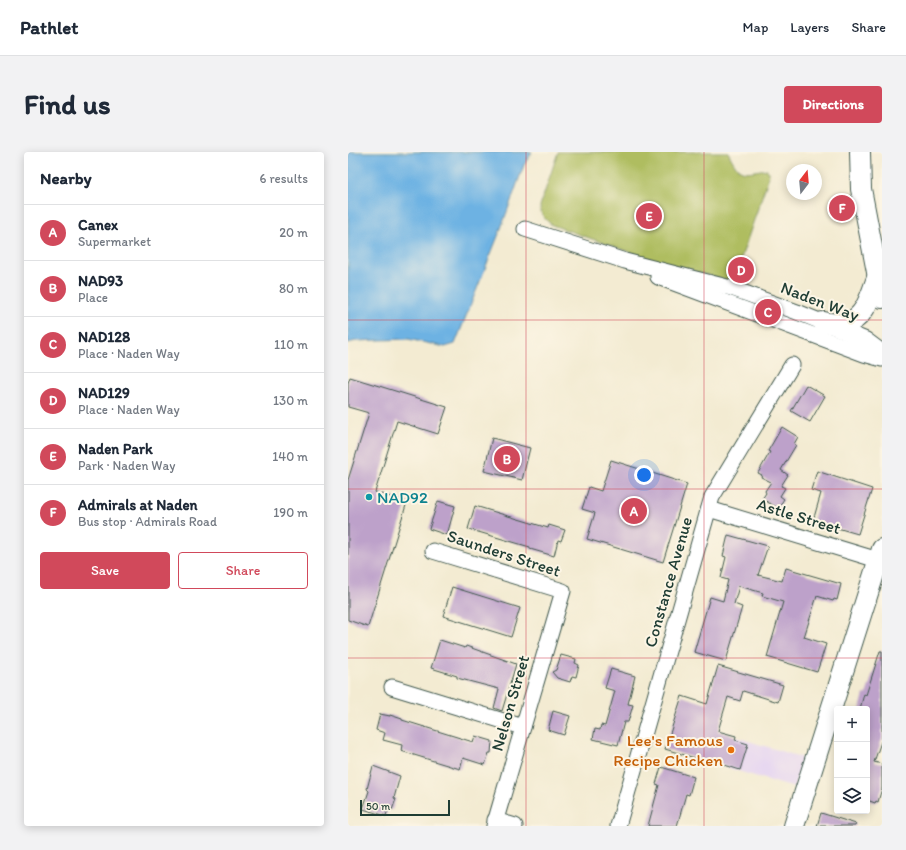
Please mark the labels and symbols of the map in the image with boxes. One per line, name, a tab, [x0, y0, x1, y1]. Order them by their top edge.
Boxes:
north arrow	[786, 164, 822, 200]
pin: F	[829, 193, 855, 223]
pin: E	[636, 201, 662, 231]
pin: D	[728, 255, 754, 285]
street label: Naden Way	[778, 277, 862, 325]
pin: C	[755, 297, 781, 327]
pin: B	[494, 444, 520, 474]
your location	[634, 465, 654, 485]
place label: NAD92	[377, 487, 428, 507]
marker: NAD92	[364, 492, 374, 502]
street label: Astle Street	[755, 494, 843, 538]
pin: A	[621, 496, 647, 526]
street label: Constance Avenue	[640, 514, 696, 650]
street label: Saunders Street	[445, 525, 563, 581]
street label: Nelson Street	[487, 653, 533, 753]
place label: Lee's Famous Recipe Chicken	[613, 730, 723, 770]
marker: Lee's Famous Recipe Chicken	[726, 745, 736, 755]
scale bar	[360, 798, 450, 817]

